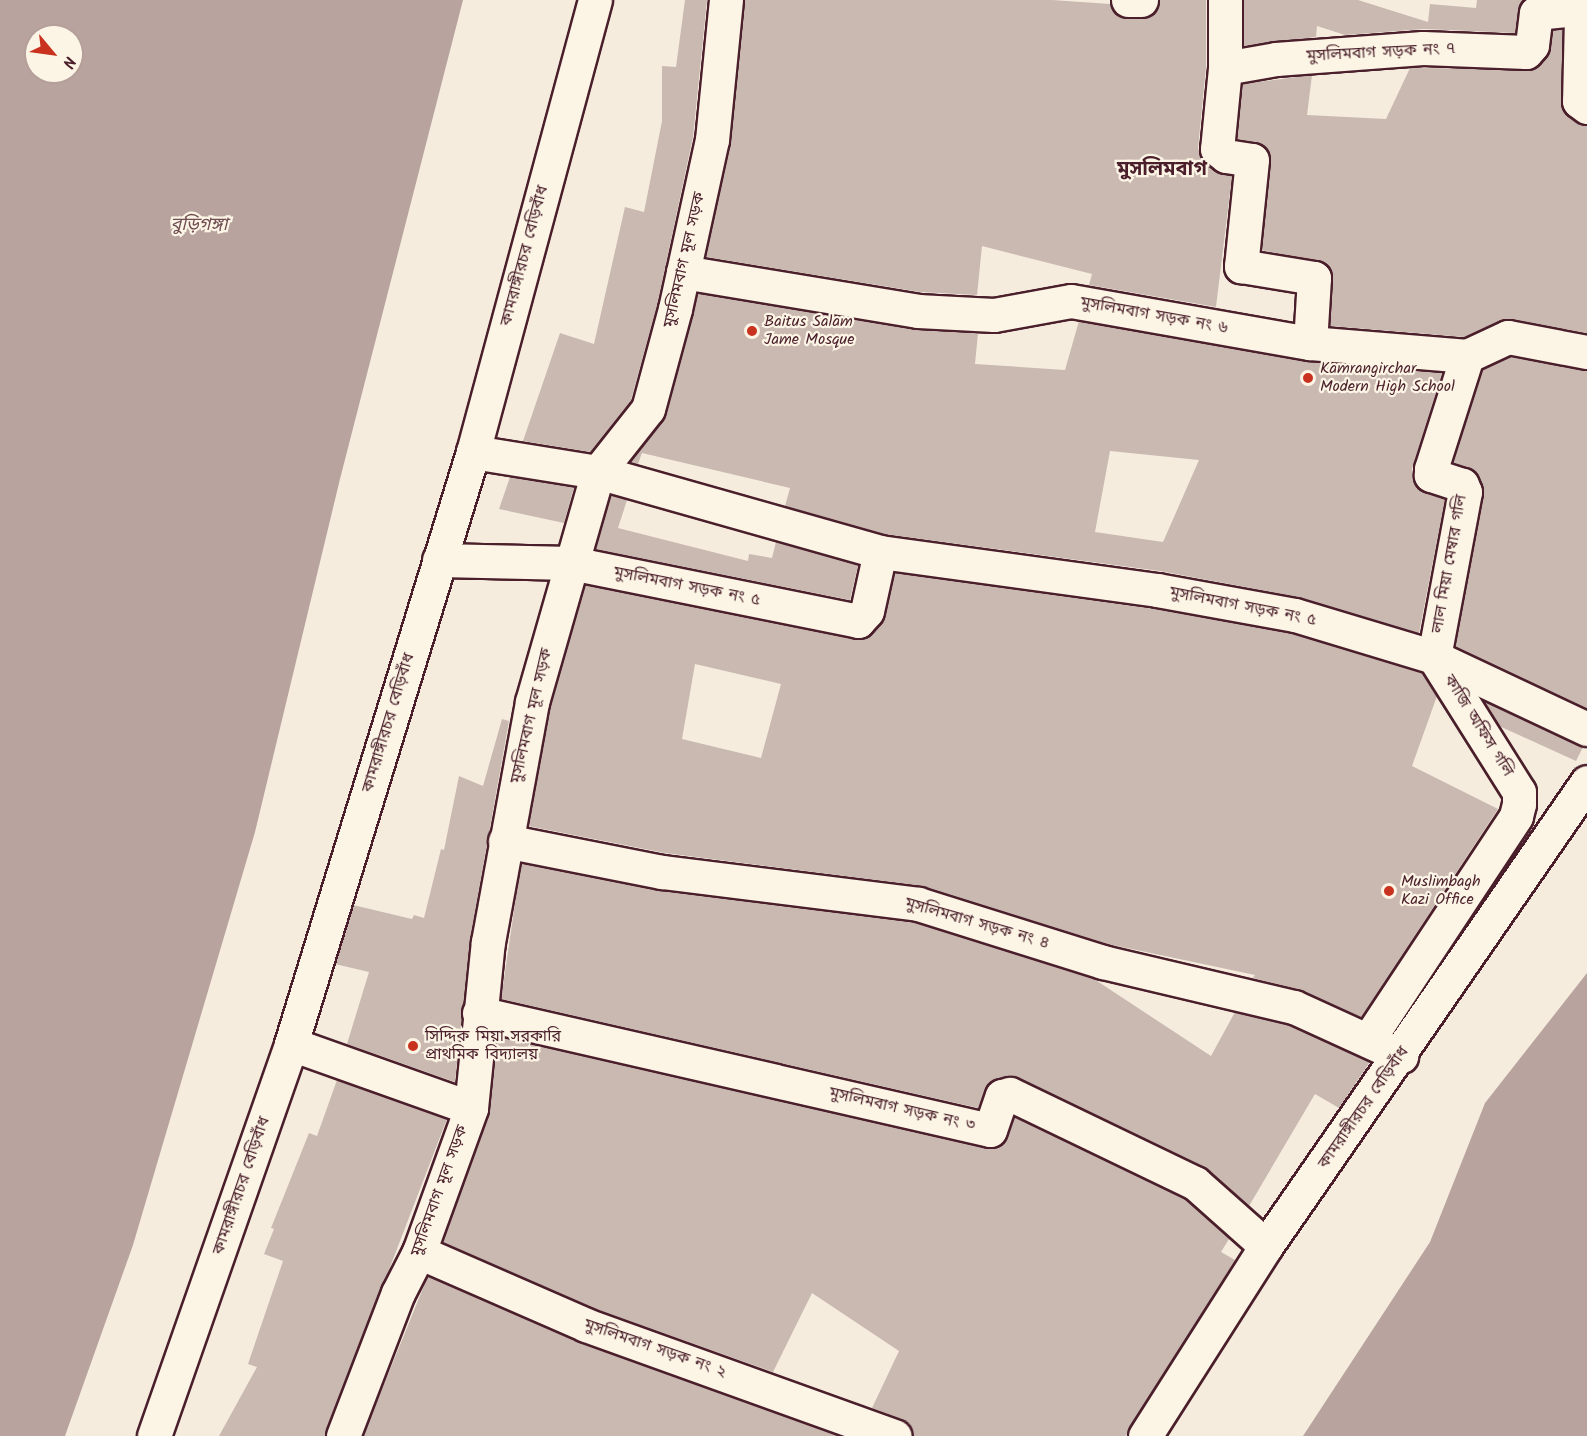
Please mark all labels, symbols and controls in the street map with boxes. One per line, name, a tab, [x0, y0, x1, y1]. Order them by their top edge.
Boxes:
north arrow	[24, 24, 84, 84]
street label: মুসলিমবাগ সড়ক নং ৭	[1306, 40, 1456, 66]
text: N	[55, 52, 82, 72]
district label: মুসলিমবাগ	[1117, 158, 1207, 182]
street label: কামরাঙ্গীরচর বেড়িবাঁধ	[497, 184, 553, 328]
street label: মুসলিমবাগ মূল সড়ক	[660, 190, 710, 330]
water label: বুড়িগঙ্গা	[170, 215, 228, 237]
street label: মুসলিমবাগ সড়ক নং ৬	[1079, 294, 1229, 338]
place label: Baitus Salam Jame Mosque	[764, 312, 855, 350]
marker: Baitus Salam Jame Mosque	[745, 324, 759, 338]
place label: Kamrangirchar Modern High School	[1320, 359, 1455, 397]
marker: Kamrangirchar Modern High School	[1301, 371, 1315, 385]
street label: লাল মিয়া মেম্বার গলি	[1428, 493, 1472, 635]
street label: মুসলিমবাগ সড়ক নং ৫	[612, 563, 762, 611]
street label: মুসলিমবাগ সড়ক নং ৫	[1168, 583, 1318, 631]
street label: মুসলিমবাগ মূল সড়ক	[507, 646, 557, 786]
street label: কামরাঙ্গীরচর বেড়িবাঁধ	[359, 651, 419, 795]
street label: কাজি অফিস গলি	[1439, 672, 1517, 780]
place label: Muslimbagh Kazi Office	[1401, 872, 1481, 910]
marker: Muslimbagh Kazi Office	[1382, 884, 1396, 898]
street label: মুসলিমবাগ সড়ক নং ৪	[903, 894, 1051, 954]
place label: সিদ্দিক মিয়া সরকারি প্রাথমিক বিদ্যালয়	[425, 1027, 561, 1065]
marker: সিদ্দিক মিয়া সরকারি প্রাথমিক বিদ্যালয়	[406, 1039, 420, 1053]
street label: কামরাঙ্গীরচর বেড়িবাঁধ	[1315, 1043, 1413, 1173]
street label: মুসলিমবাগ সড়ক নং ৩	[827, 1084, 977, 1136]
street label: কামরাঙ্গীরচর বেড়িবাঁধ	[209, 1115, 275, 1257]
street label: মুসলিমবাগ মূল সড়ক	[407, 1123, 473, 1259]
street label: মুসলিমবাগ সড়ক নং ২	[581, 1316, 729, 1382]

